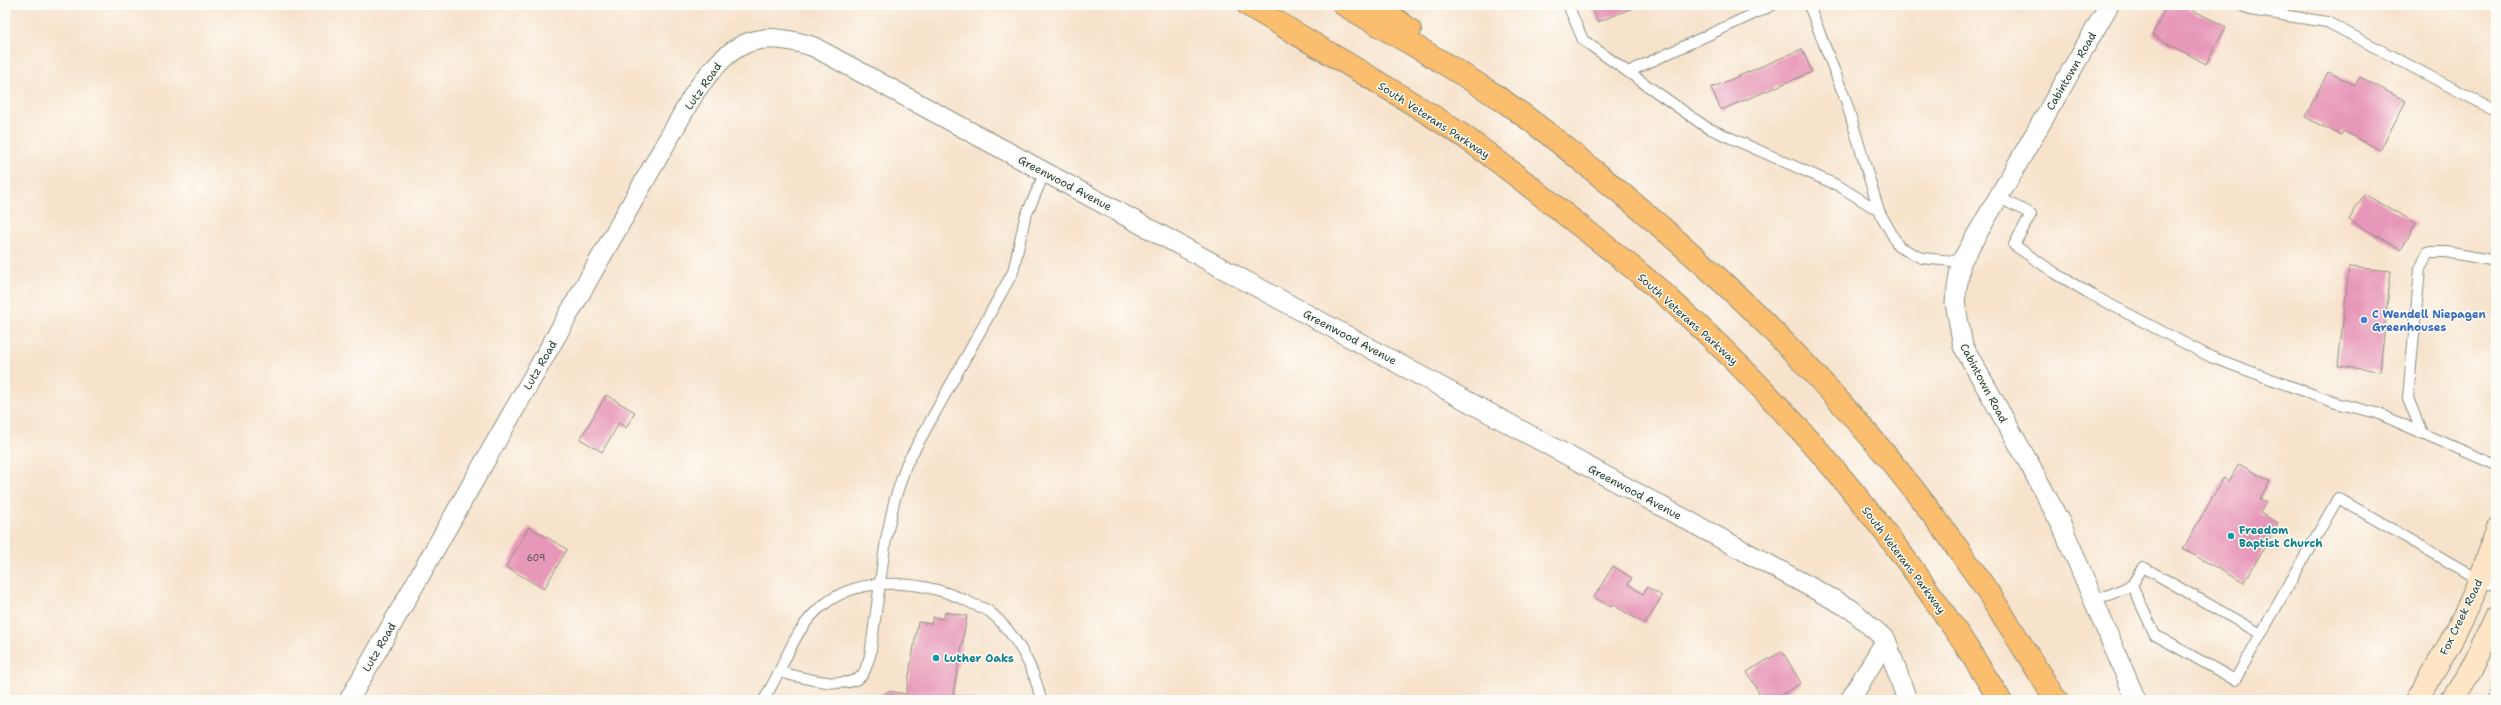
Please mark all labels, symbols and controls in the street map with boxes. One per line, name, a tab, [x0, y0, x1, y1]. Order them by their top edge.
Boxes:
street label: Cabintown Road	[2043, 29, 2100, 113]
street label: Lutz Road	[682, 60, 725, 113]
street label: South Veterans Parkway	[1375, 79, 1492, 162]
street label: Greenwood Avenue	[1015, 152, 1114, 214]
street label: South Veterans Parkway	[1634, 270, 1741, 369]
street label: Greenwood Avenue	[1300, 306, 1399, 368]
place label: C Wendell Niepagen Greenhouses	[2372, 307, 2487, 335]
marker: C Wendell Niepagen Greenhouses	[2359, 315, 2369, 325]
street label: Lutz Road	[520, 338, 561, 393]
street label: Cabintown Road	[1956, 341, 2011, 426]
street label: Greenwood Avenue	[1585, 461, 1684, 523]
street label: South Veterans Parkway	[1858, 504, 1949, 617]
place label: Freedom Baptist Church	[2239, 523, 2323, 551]
marker: Freedom Baptist Church	[2226, 531, 2236, 541]
house number: 609	[527, 552, 545, 564]
street label: Fox Creek Road	[2437, 577, 2486, 658]
street label: Lutz Road	[359, 620, 400, 675]
place label: Luther Oaks	[944, 651, 1014, 666]
marker: Luther Oaks	[931, 653, 941, 663]

